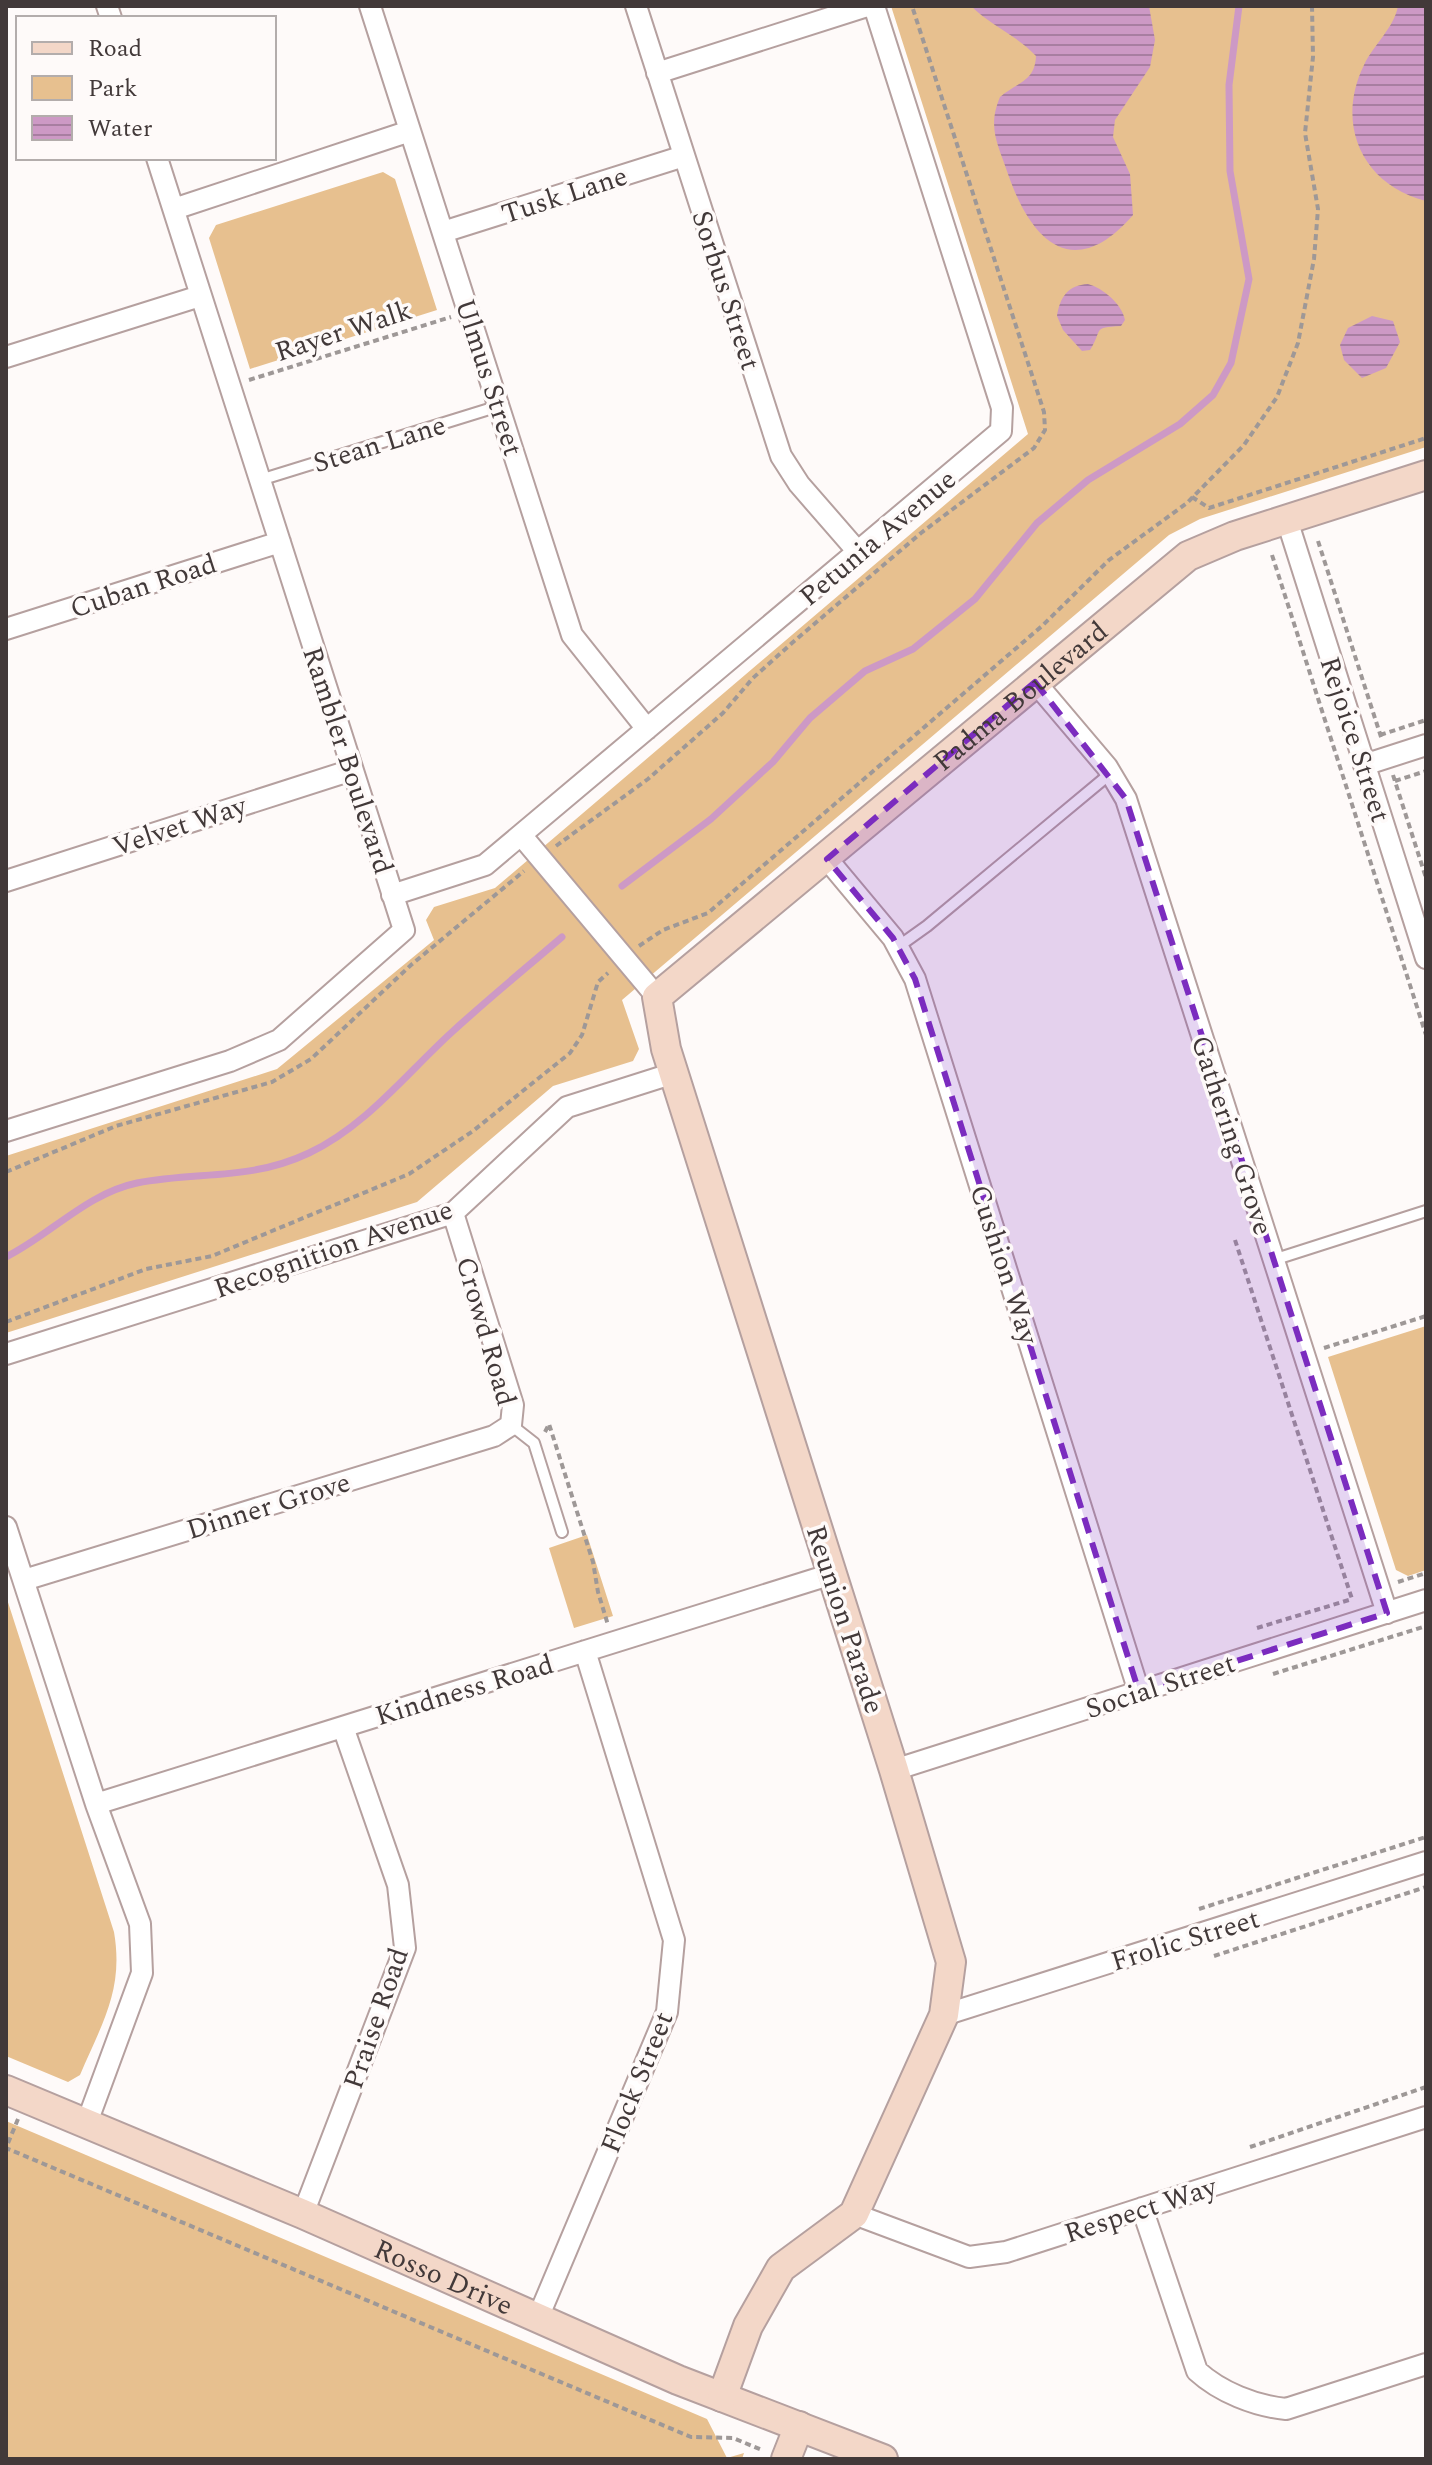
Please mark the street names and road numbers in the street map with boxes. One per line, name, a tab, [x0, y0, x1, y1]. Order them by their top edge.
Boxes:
street label: Tusk Lane	[496, 155, 633, 236]
street label: Sorbus Street	[680, 205, 772, 376]
street label: Rayer Walk	[269, 289, 418, 374]
street label: Ulmus Street	[443, 293, 534, 462]
street label: Stean Lane	[308, 404, 451, 485]
street label: Petunia Avenue	[790, 459, 966, 617]
street label: Cuban Road	[65, 542, 222, 630]
street label: Padma Boulevard	[924, 611, 1118, 783]
street label: Rambler Boulevard	[290, 641, 405, 880]
street label: Rejoice Street	[1308, 651, 1402, 828]
street label: Velvet Way	[107, 784, 254, 868]
street label: Gathering Grove	[1179, 1030, 1284, 1241]
street label: Cushion Way	[958, 1179, 1050, 1351]
street label: Recognition Avenue	[208, 1188, 459, 1310]
street label: Crowd Road	[444, 1252, 527, 1411]
street label: Dinner Grove	[181, 1461, 356, 1552]
street label: Reunion Parade	[794, 1519, 895, 1720]
street label: Social Street	[1080, 1642, 1241, 1731]
street label: Kindness Road	[370, 1643, 559, 1738]
street label: Frolic Street	[1106, 1897, 1265, 1983]
street label: Praise Road	[332, 1942, 421, 2095]
street label: Flock Street	[589, 2005, 685, 2160]
street label: Respect Way	[1059, 2165, 1224, 2255]
street label: Rosso Drive	[367, 2228, 520, 2327]

